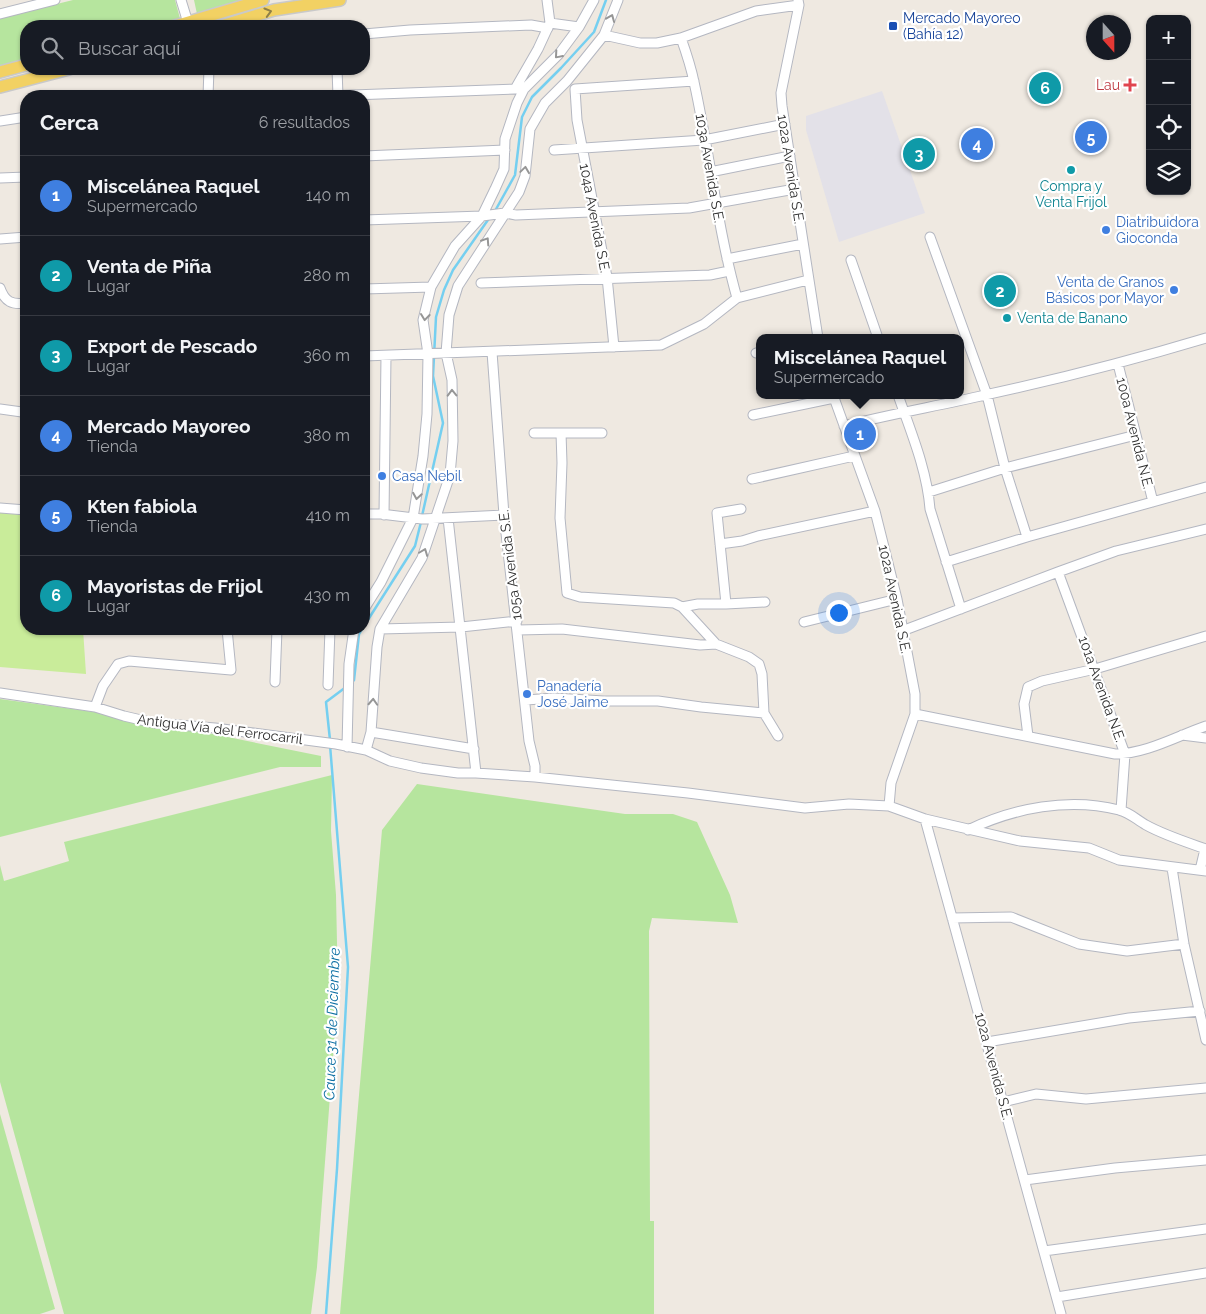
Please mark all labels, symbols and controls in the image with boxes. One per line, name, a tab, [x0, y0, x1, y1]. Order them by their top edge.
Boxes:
one-way arrow	[263, 8, 271, 18]
place label: Mercado Mayoreo (Bahía 12)	[903, 10, 1021, 42]
one-way arrow	[605, 14, 615, 22]
north arrow	[1086, 15, 1131, 60]
map controls	[1146, 15, 1191, 195]
button: +	[1146, 15, 1191, 60]
search box	[20, 20, 370, 75]
marker: Mercado Mayoreo (Bahía 12)	[887, 20, 899, 32]
icon: search	[38, 34, 66, 62]
text: Buscar aquí	[78, 37, 180, 59]
one-way arrow	[554, 49, 563, 58]
button: −	[1146, 60, 1191, 105]
pin: 6	[1029, 69, 1061, 107]
place label: Lau	[1096, 77, 1120, 93]
marker: Lau	[1124, 79, 1136, 91]
button: locate	[1146, 105, 1191, 150]
text: Cerca	[40, 110, 99, 135]
street label: 103a Avenida S.E.	[693, 112, 727, 224]
text: 6 resultados	[259, 113, 350, 132]
street label: 102a Avenida S.E.	[774, 113, 808, 225]
pin: 5	[1075, 118, 1107, 156]
pin: 4	[961, 125, 993, 163]
pin: 3	[903, 135, 935, 173]
button: layers	[1146, 150, 1191, 195]
street label: 104a Avenida S.E.	[577, 162, 613, 274]
marker: Compra y Venta Frijol	[1065, 164, 1077, 176]
one-way arrow	[520, 165, 530, 174]
text: Miscelánea Raquel	[87, 175, 259, 197]
place label: Compra y Venta Frijol	[1035, 178, 1107, 210]
text: 1	[52, 186, 60, 205]
text: 140 m	[306, 186, 350, 205]
text: Supermercado	[87, 197, 198, 216]
place label: Diatribuidora Gioconda	[1116, 214, 1199, 246]
marker: Diatribuidora Gioconda	[1100, 224, 1112, 236]
one-way arrow	[480, 238, 490, 247]
text: Venta de Piña	[87, 255, 211, 277]
text: 2	[51, 266, 61, 285]
text: 280 m	[304, 266, 350, 285]
pin: 2	[984, 272, 1016, 310]
place label: Venta de Granos Básicos por Mayor	[1046, 274, 1164, 306]
text: Lugar	[87, 277, 130, 296]
marker: Venta de Granos Básicos por Mayor	[1168, 284, 1180, 296]
place label: Venta de Banano	[1017, 310, 1128, 326]
marker: Venta de Banano	[1001, 312, 1013, 324]
one-way arrow	[420, 314, 431, 322]
popup	[756, 334, 964, 399]
text: Export de Pescado	[87, 335, 257, 357]
text: 3	[52, 346, 60, 365]
text: 360 m	[303, 346, 350, 365]
text: Miscelánea Raquel	[774, 346, 946, 368]
text: Lugar	[87, 357, 130, 376]
text: Supermercado	[774, 368, 884, 387]
street label: 100a Avenida N.E.	[1113, 376, 1157, 490]
one-way arrow	[447, 389, 457, 397]
text: Mercado Mayoreo	[87, 415, 250, 437]
pin: 1	[844, 415, 876, 453]
text: 4	[51, 426, 61, 445]
text: 380 m	[303, 426, 350, 445]
text: Tienda	[87, 437, 138, 456]
place label: Casa Nebil	[392, 468, 462, 484]
marker: Casa Nebil	[376, 470, 388, 482]
one-way arrow	[412, 491, 422, 500]
text: Kten fabiola	[87, 495, 197, 517]
text: 5	[52, 506, 60, 525]
text: 410 m	[306, 506, 350, 525]
street label: 105a Avenida S.E.	[495, 509, 525, 621]
text: Tienda	[87, 517, 138, 536]
street label: 102a Avenida S.E.	[876, 543, 914, 655]
one-way arrow	[418, 548, 428, 556]
text: Mayoristas de Frijol	[87, 575, 262, 597]
text: 6	[51, 586, 61, 605]
text: 430 m	[304, 586, 350, 605]
text: Lugar	[87, 597, 130, 616]
your location	[826, 600, 852, 626]
street label: 101a Avenida N.E.	[1075, 634, 1129, 744]
place label: Panadería José Jaime	[537, 678, 609, 710]
marker: Panadería José Jaime	[521, 688, 533, 700]
one-way arrow	[367, 698, 378, 706]
street label: Antigua Vía del Ferrocarril	[136, 711, 304, 747]
water label: Cauce 31 de Diciembre	[320, 947, 344, 1101]
street label: 102a Avenida S.E.	[972, 1011, 1016, 1121]

